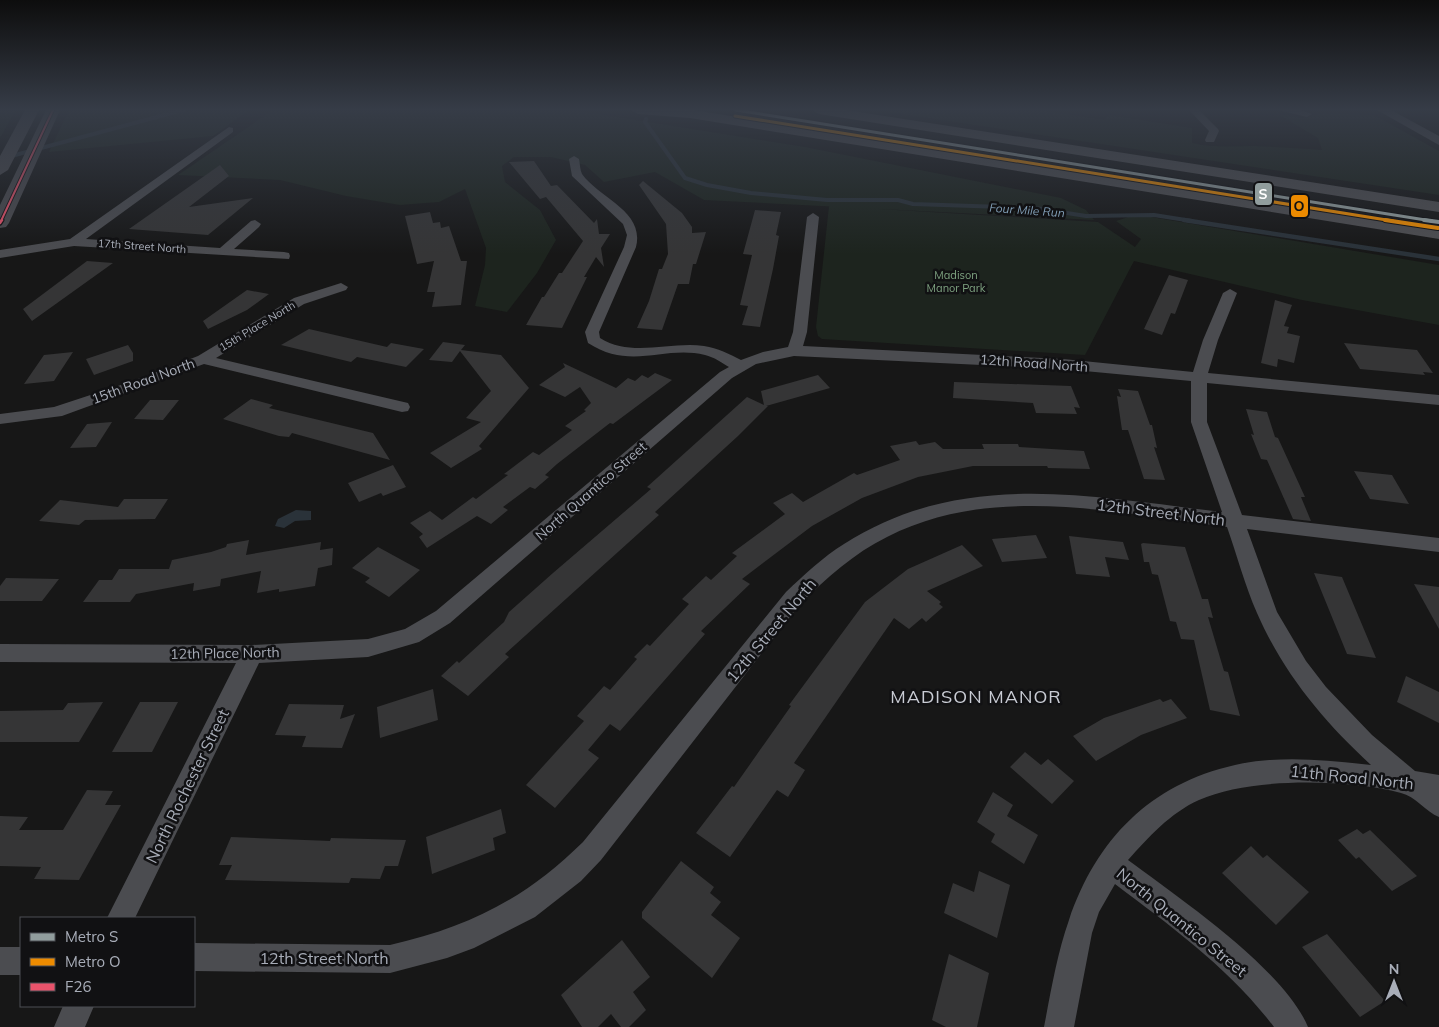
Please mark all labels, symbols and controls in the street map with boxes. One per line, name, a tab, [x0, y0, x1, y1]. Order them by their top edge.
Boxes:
line badge: S	[1254, 182, 1273, 206]
text: S	[1258, 185, 1268, 203]
line badge: O	[1290, 194, 1309, 218]
text: O	[1293, 197, 1305, 215]
water label: Four Mile Run	[989, 200, 1065, 220]
street label: 17th Street North	[97, 236, 187, 256]
park label: Madison Manor Park	[927, 268, 986, 295]
street label: 15th Place North	[217, 298, 297, 354]
street label: 12th Road North	[979, 350, 1089, 376]
street label: 15th Road North	[89, 354, 197, 408]
street label: North Quantico Street	[532, 438, 650, 544]
street label: 12th Street North	[1096, 494, 1226, 530]
street label: 12th Street North	[722, 574, 820, 686]
street label: 12th Place North	[170, 643, 280, 663]
district label: MADISON MANOR	[890, 685, 1062, 708]
street label: North Rochester Street	[141, 705, 233, 866]
street label: 11th Road North	[1289, 761, 1415, 793]
street label: North Quantico Street	[1113, 863, 1251, 981]
legend	[20, 917, 195, 1007]
text: Metro S	[65, 927, 118, 946]
street label: 12th Street North	[259, 948, 389, 968]
text: Metro O	[65, 952, 121, 971]
north arrow	[1369, 957, 1419, 1007]
text: N	[1389, 960, 1399, 978]
text: F26	[65, 977, 91, 996]

